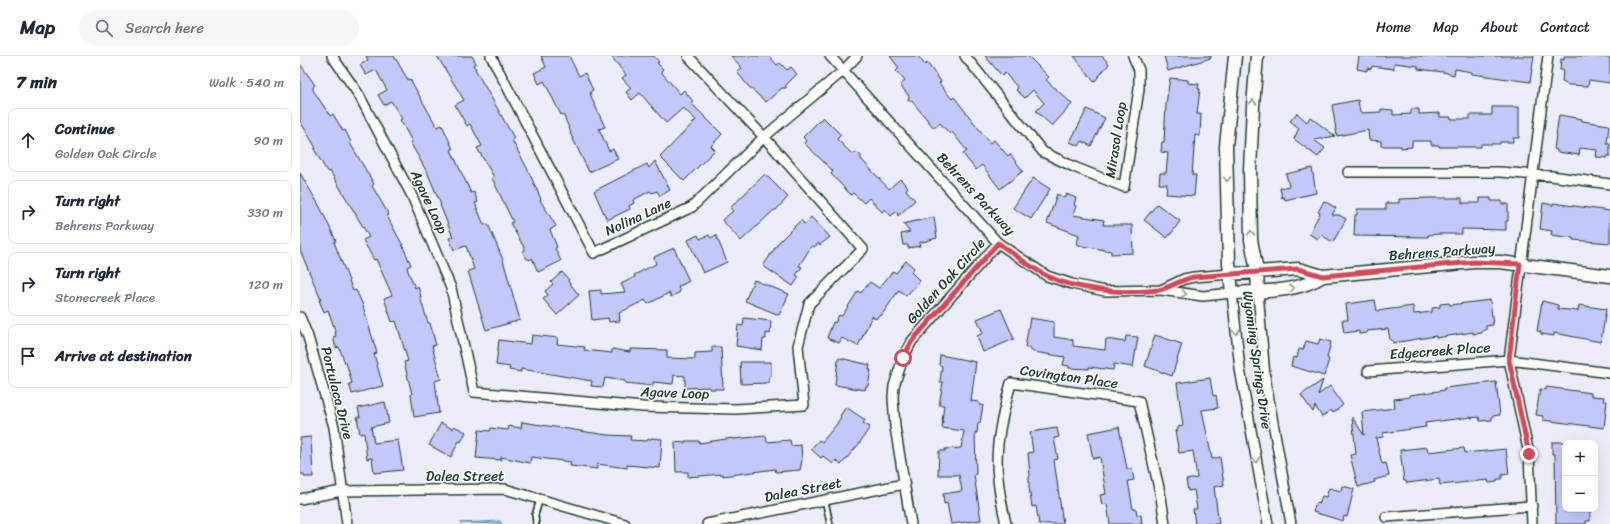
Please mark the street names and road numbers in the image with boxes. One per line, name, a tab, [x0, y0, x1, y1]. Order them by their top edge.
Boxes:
street label: Mirasol Loop	[1098, 99, 1134, 180]
street label: Behrens Parkway	[930, 146, 1022, 242]
street label: Agave Loop	[403, 165, 455, 239]
street label: Nolina Lane	[600, 191, 676, 243]
street label: Golden Oak Circle	[900, 232, 992, 330]
street label: Behrens Parkway	[1388, 236, 1497, 268]
street label: Wyoming Springs Drive	[1235, 289, 1279, 431]
street label: Edgecreek Place	[1389, 335, 1491, 367]
street label: Portulaca Drive	[313, 344, 361, 442]
street label: Covington Place	[1018, 358, 1120, 396]
street label: Agave Loop	[639, 379, 710, 407]
street label: Dalea Street	[426, 464, 504, 489]
street label: Dalea Street	[762, 470, 844, 510]

